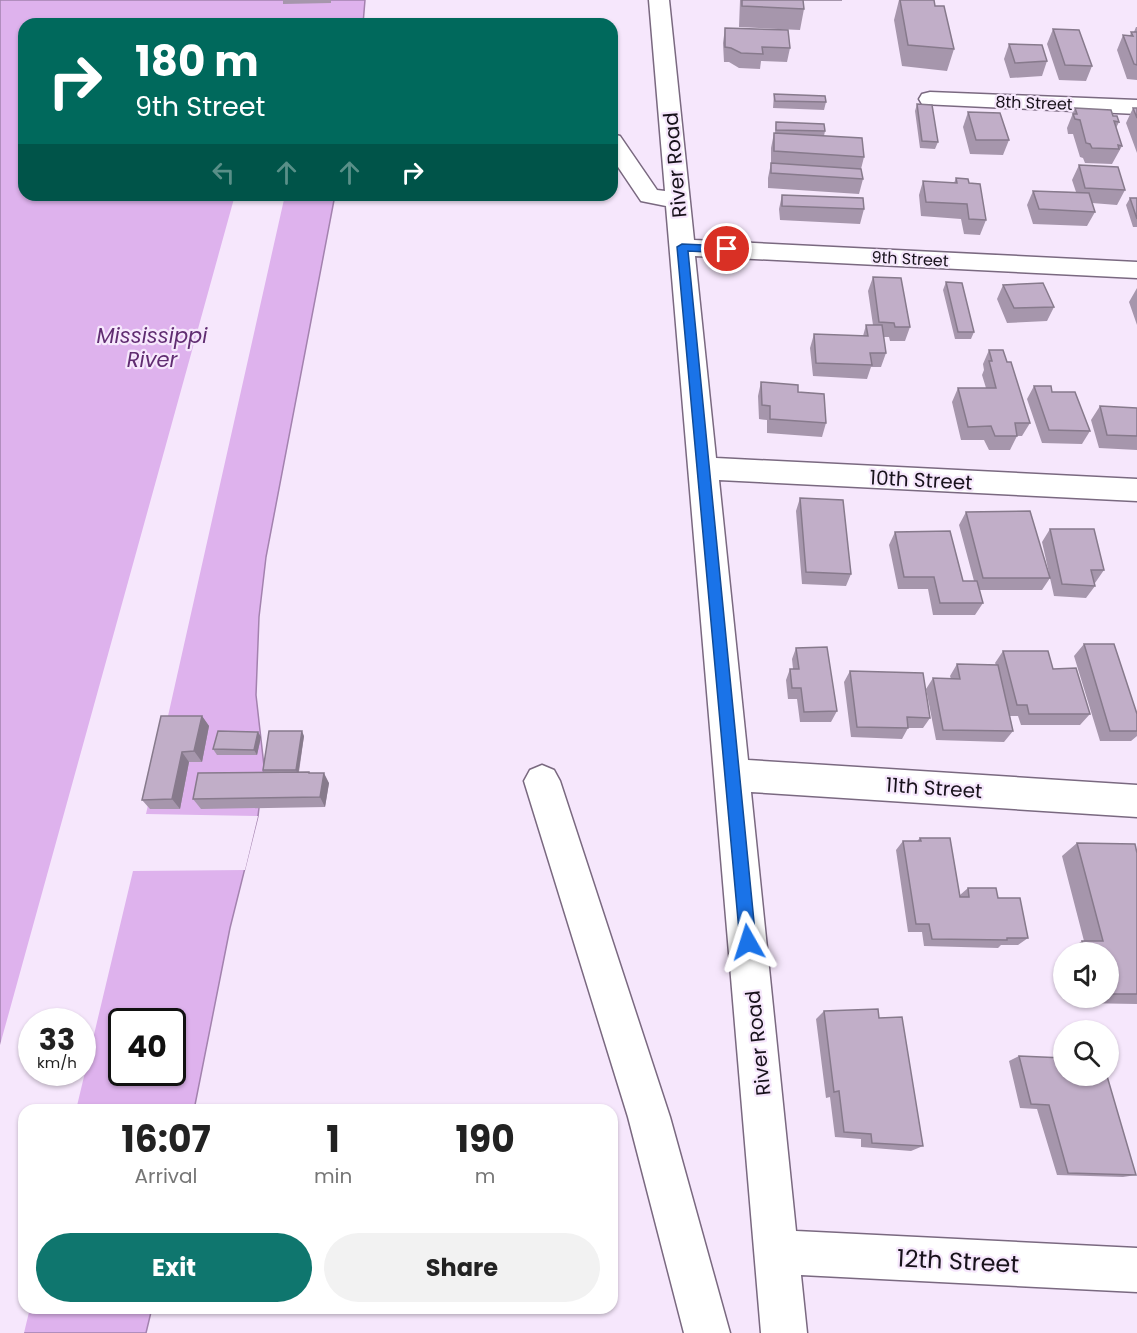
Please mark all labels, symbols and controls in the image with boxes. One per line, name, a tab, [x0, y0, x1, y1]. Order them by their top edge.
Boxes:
text: 180 m	[135, 32, 259, 91]
icon: right	[36, 42, 114, 120]
text: 9th Street	[135, 88, 265, 125]
street label: 8th Street	[995, 90, 1073, 116]
street label: River Road	[656, 111, 694, 219]
icon: left	[207, 156, 240, 189]
icon: ahead	[270, 156, 303, 189]
icon: ahead	[333, 156, 366, 189]
icon: right	[396, 156, 429, 189]
pin	[701, 223, 752, 274]
icon: arrive	[710, 232, 743, 265]
street label: 9th Street	[871, 245, 949, 273]
water label: Mississippi River	[97, 321, 208, 374]
street label: 10th Street	[869, 463, 973, 497]
street label: 11th Street	[885, 771, 983, 805]
position arrow	[716, 910, 780, 974]
map controls	[1053, 942, 1119, 1086]
button: sound	[1053, 942, 1119, 1008]
street label: River Road	[739, 989, 777, 1097]
speed limit sign: 40	[108, 1008, 186, 1086]
text: 33	[39, 1018, 75, 1061]
button: search	[1053, 1020, 1119, 1086]
text: km/h	[37, 1052, 77, 1073]
text: 16:07	[121, 1114, 211, 1165]
text: 1	[326, 1114, 340, 1165]
text: 190	[456, 1114, 515, 1165]
text: Arrival	[134, 1162, 197, 1190]
text: min	[314, 1162, 352, 1190]
text: m	[475, 1162, 495, 1190]
button: Exit	[36, 1233, 312, 1302]
button: Share	[324, 1233, 600, 1302]
street label: 12th Street	[896, 1241, 1020, 1281]

